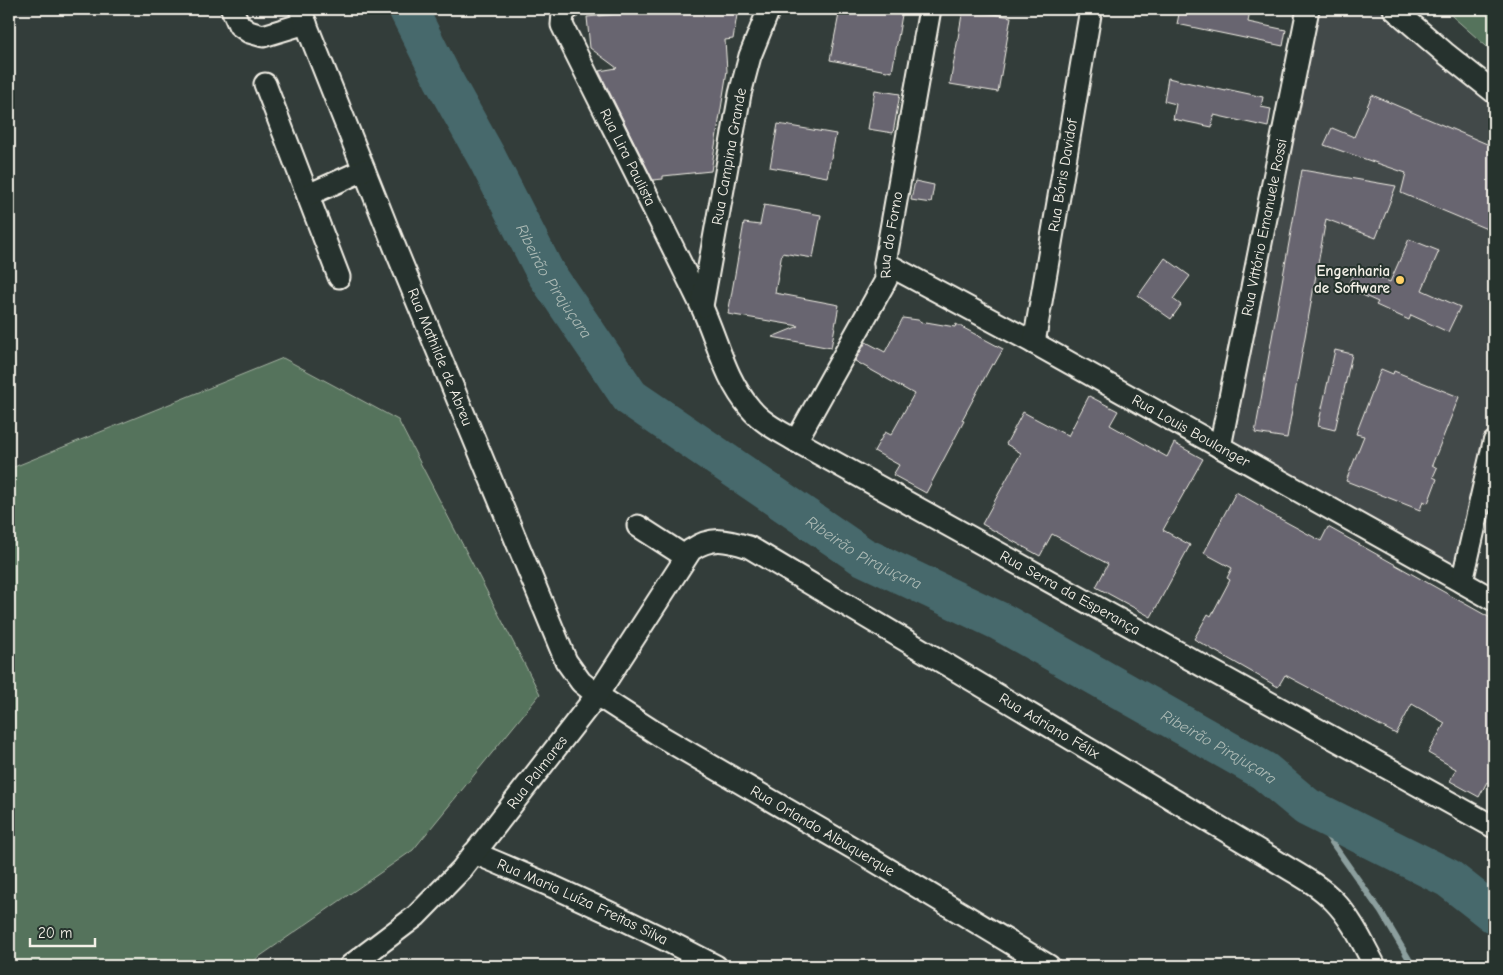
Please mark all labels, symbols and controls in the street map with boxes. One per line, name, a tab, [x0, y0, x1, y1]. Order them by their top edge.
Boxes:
street label: Rua Campina Grande	[708, 85, 750, 226]
street label: Rua Lira Paulista	[596, 105, 660, 209]
street label: Rua Bóris Davidof	[1044, 117, 1081, 233]
street label: Rua Vittório Emanuele Rossi	[1238, 137, 1291, 318]
street label: Rua do Forno	[876, 190, 907, 279]
water label: Ribeirão Pirajuçara	[512, 221, 595, 342]
place label: Engenharia de Software	[1314, 262, 1390, 297]
marker: Engenharia de Software	[1394, 274, 1406, 286]
street label: Rua Mathilde de Abreu	[404, 285, 477, 428]
street label: Rua Louis Boulanger	[1129, 391, 1253, 471]
water label: Ribeirão Pirajuçara	[802, 512, 924, 593]
street label: Rua Serra da Esperança	[997, 547, 1144, 639]
street label: Rua Adriano Félix	[996, 689, 1104, 763]
water label: Ribeirão Pirajuçara	[1158, 707, 1280, 788]
street label: Rua Palmares	[503, 732, 571, 812]
street label: Rua Orlando Albuquerque	[747, 781, 899, 880]
street label: Rua Maria Luíza Freitas Silva	[495, 855, 671, 949]
scale bar	[30, 915, 95, 947]
text: 20 m	[38, 924, 72, 942]

